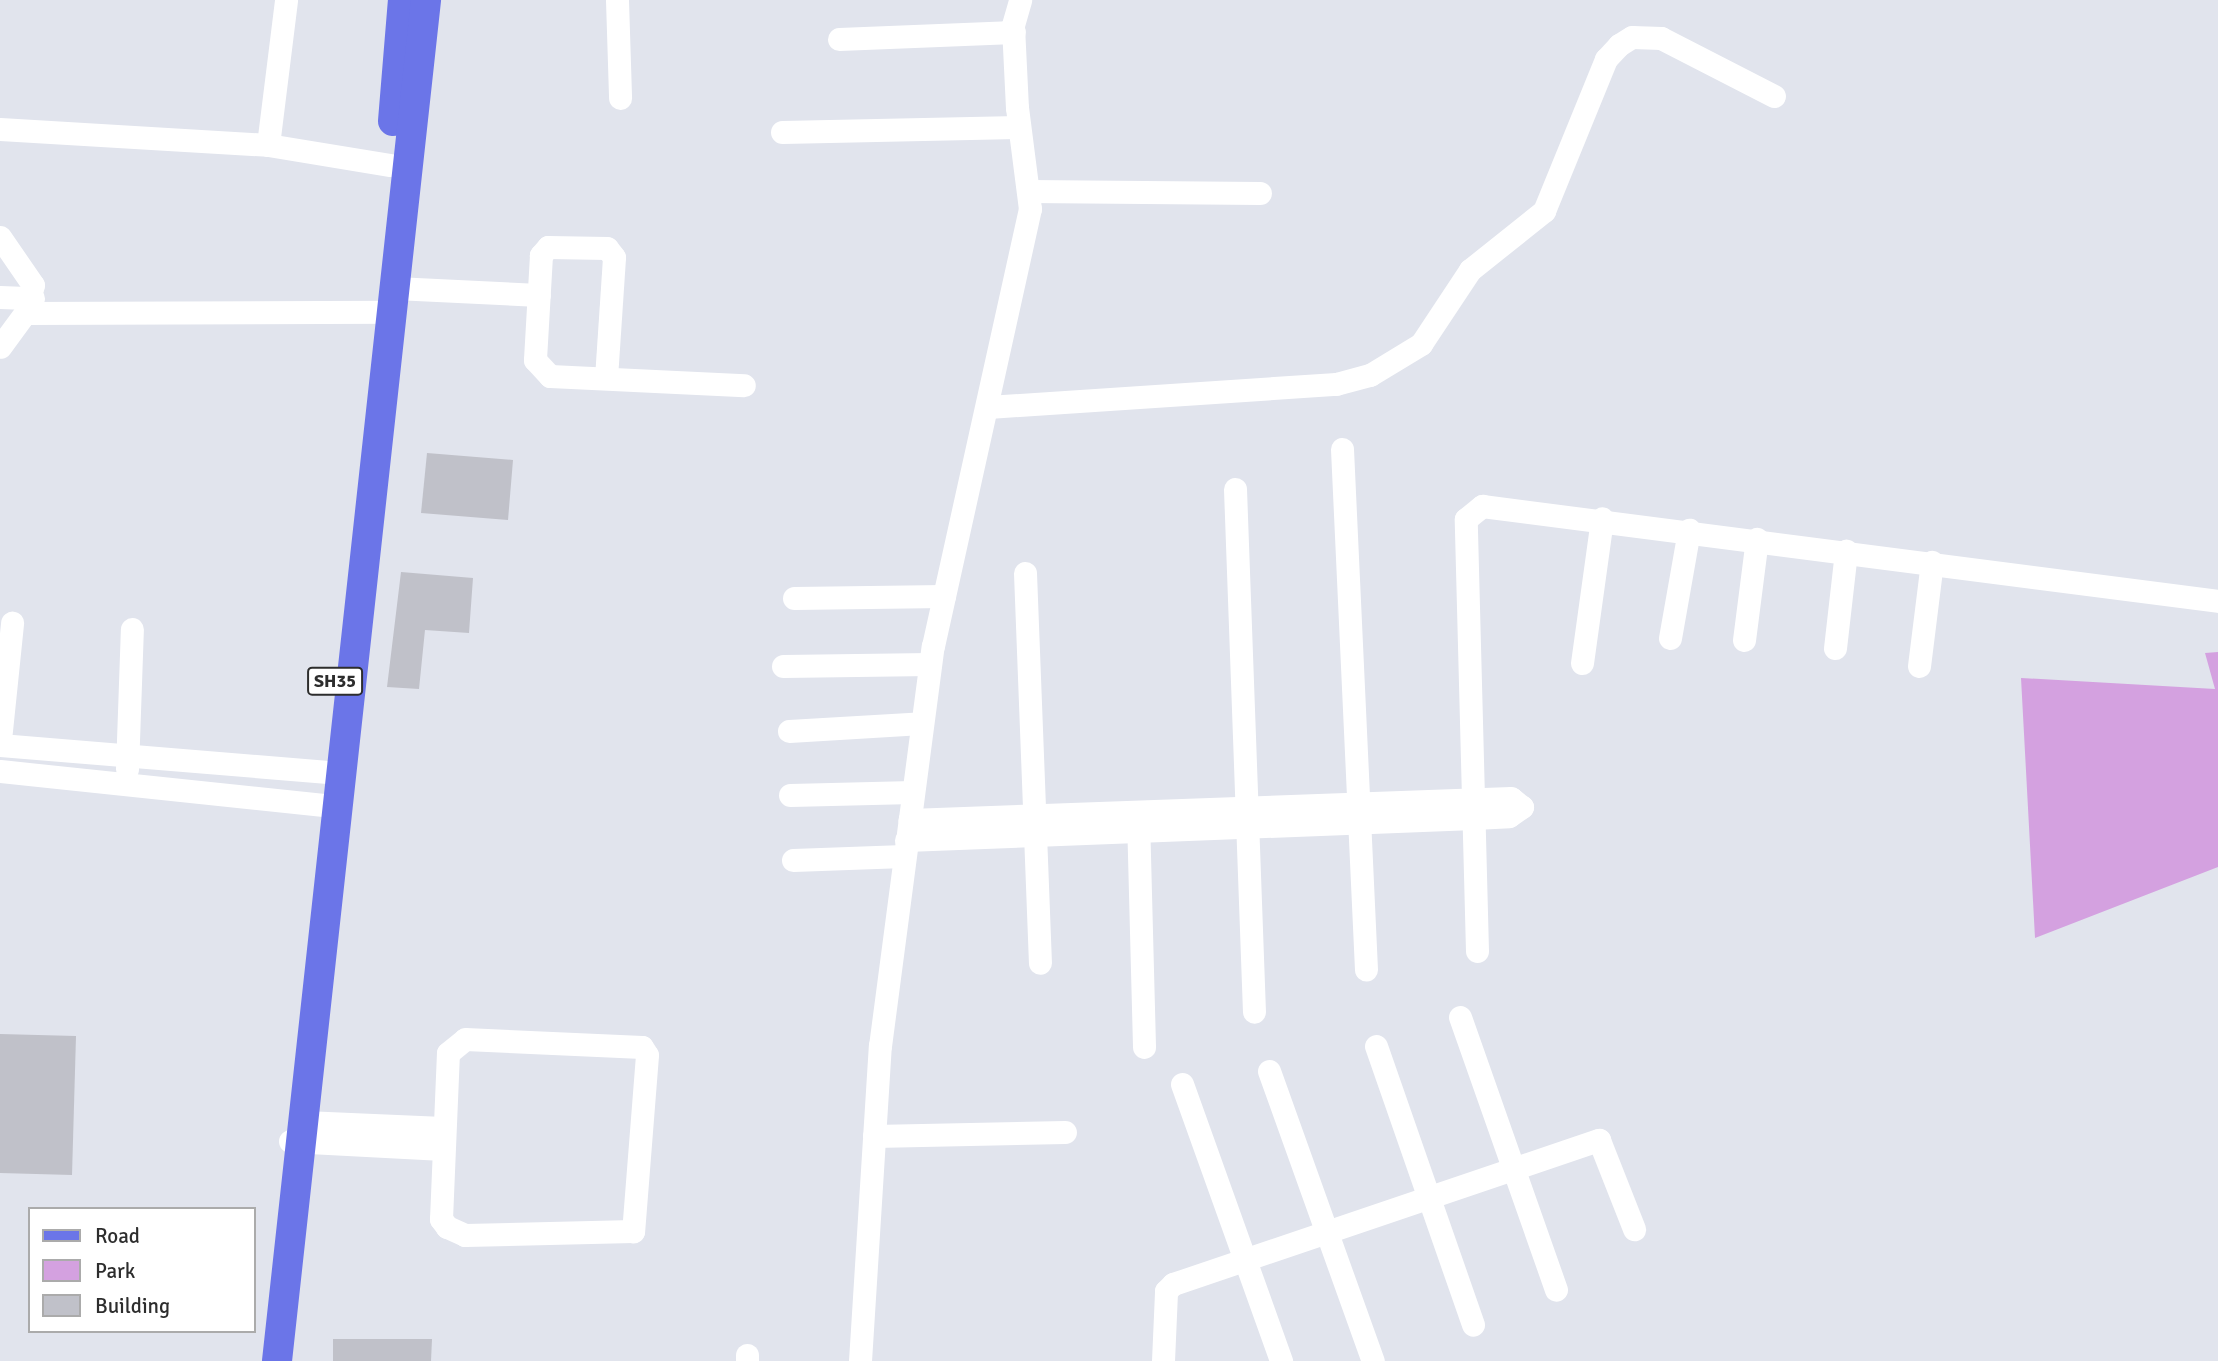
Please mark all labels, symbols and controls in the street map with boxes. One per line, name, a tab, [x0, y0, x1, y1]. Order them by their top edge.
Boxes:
road number: SH35	[307, 666, 363, 696]
legend	[28, 1207, 256, 1333]
text: Road	[95, 1223, 140, 1249]
text: Park	[95, 1258, 135, 1284]
text: Building	[95, 1293, 170, 1319]

